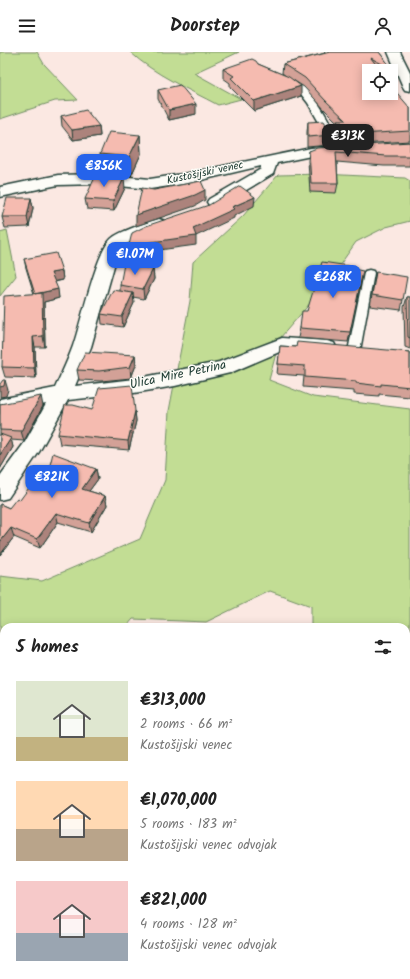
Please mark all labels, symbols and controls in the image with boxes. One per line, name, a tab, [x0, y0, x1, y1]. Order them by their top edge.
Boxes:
text: Doorstep	[170, 12, 240, 41]
icon: menu	[16, 15, 38, 37]
icon: person	[372, 15, 394, 37]
map controls	[362, 64, 398, 100]
button: locate	[362, 64, 398, 100]
pin: €313K	[320, 124, 376, 158]
text: €313K	[331, 126, 365, 147]
pin: €856K	[76, 154, 132, 188]
text: €856K	[85, 156, 123, 177]
street label: Kustošijski venec	[165, 156, 245, 190]
pin: €1.07M	[102, 242, 168, 276]
text: €1.07M	[116, 244, 154, 265]
pin: €268K	[305, 265, 361, 299]
text: €268K	[314, 267, 352, 288]
street label: Ulica Mire Petrina	[128, 355, 228, 395]
pin: €821K	[24, 465, 80, 499]
text: €821K	[34, 467, 70, 488]
text: 5 homes	[16, 634, 79, 661]
icon: filters	[372, 636, 394, 658]
text: €313,000	[140, 687, 205, 714]
icon: home	[48, 697, 96, 745]
text: 2 rooms · 66 m²	[140, 714, 232, 735]
text: Kustošijski venec	[140, 735, 232, 756]
text: €1,070,000	[140, 787, 216, 814]
icon: home	[48, 797, 96, 845]
text: 5 rooms · 183 m²	[140, 814, 237, 835]
text: Kustošijski venec odvojak	[140, 835, 277, 856]
text: €821,000	[140, 887, 206, 914]
icon: home	[48, 897, 96, 945]
text: 4 rooms · 128 m²	[140, 914, 237, 935]
text: Kustošijski venec odvojak	[140, 935, 277, 956]

